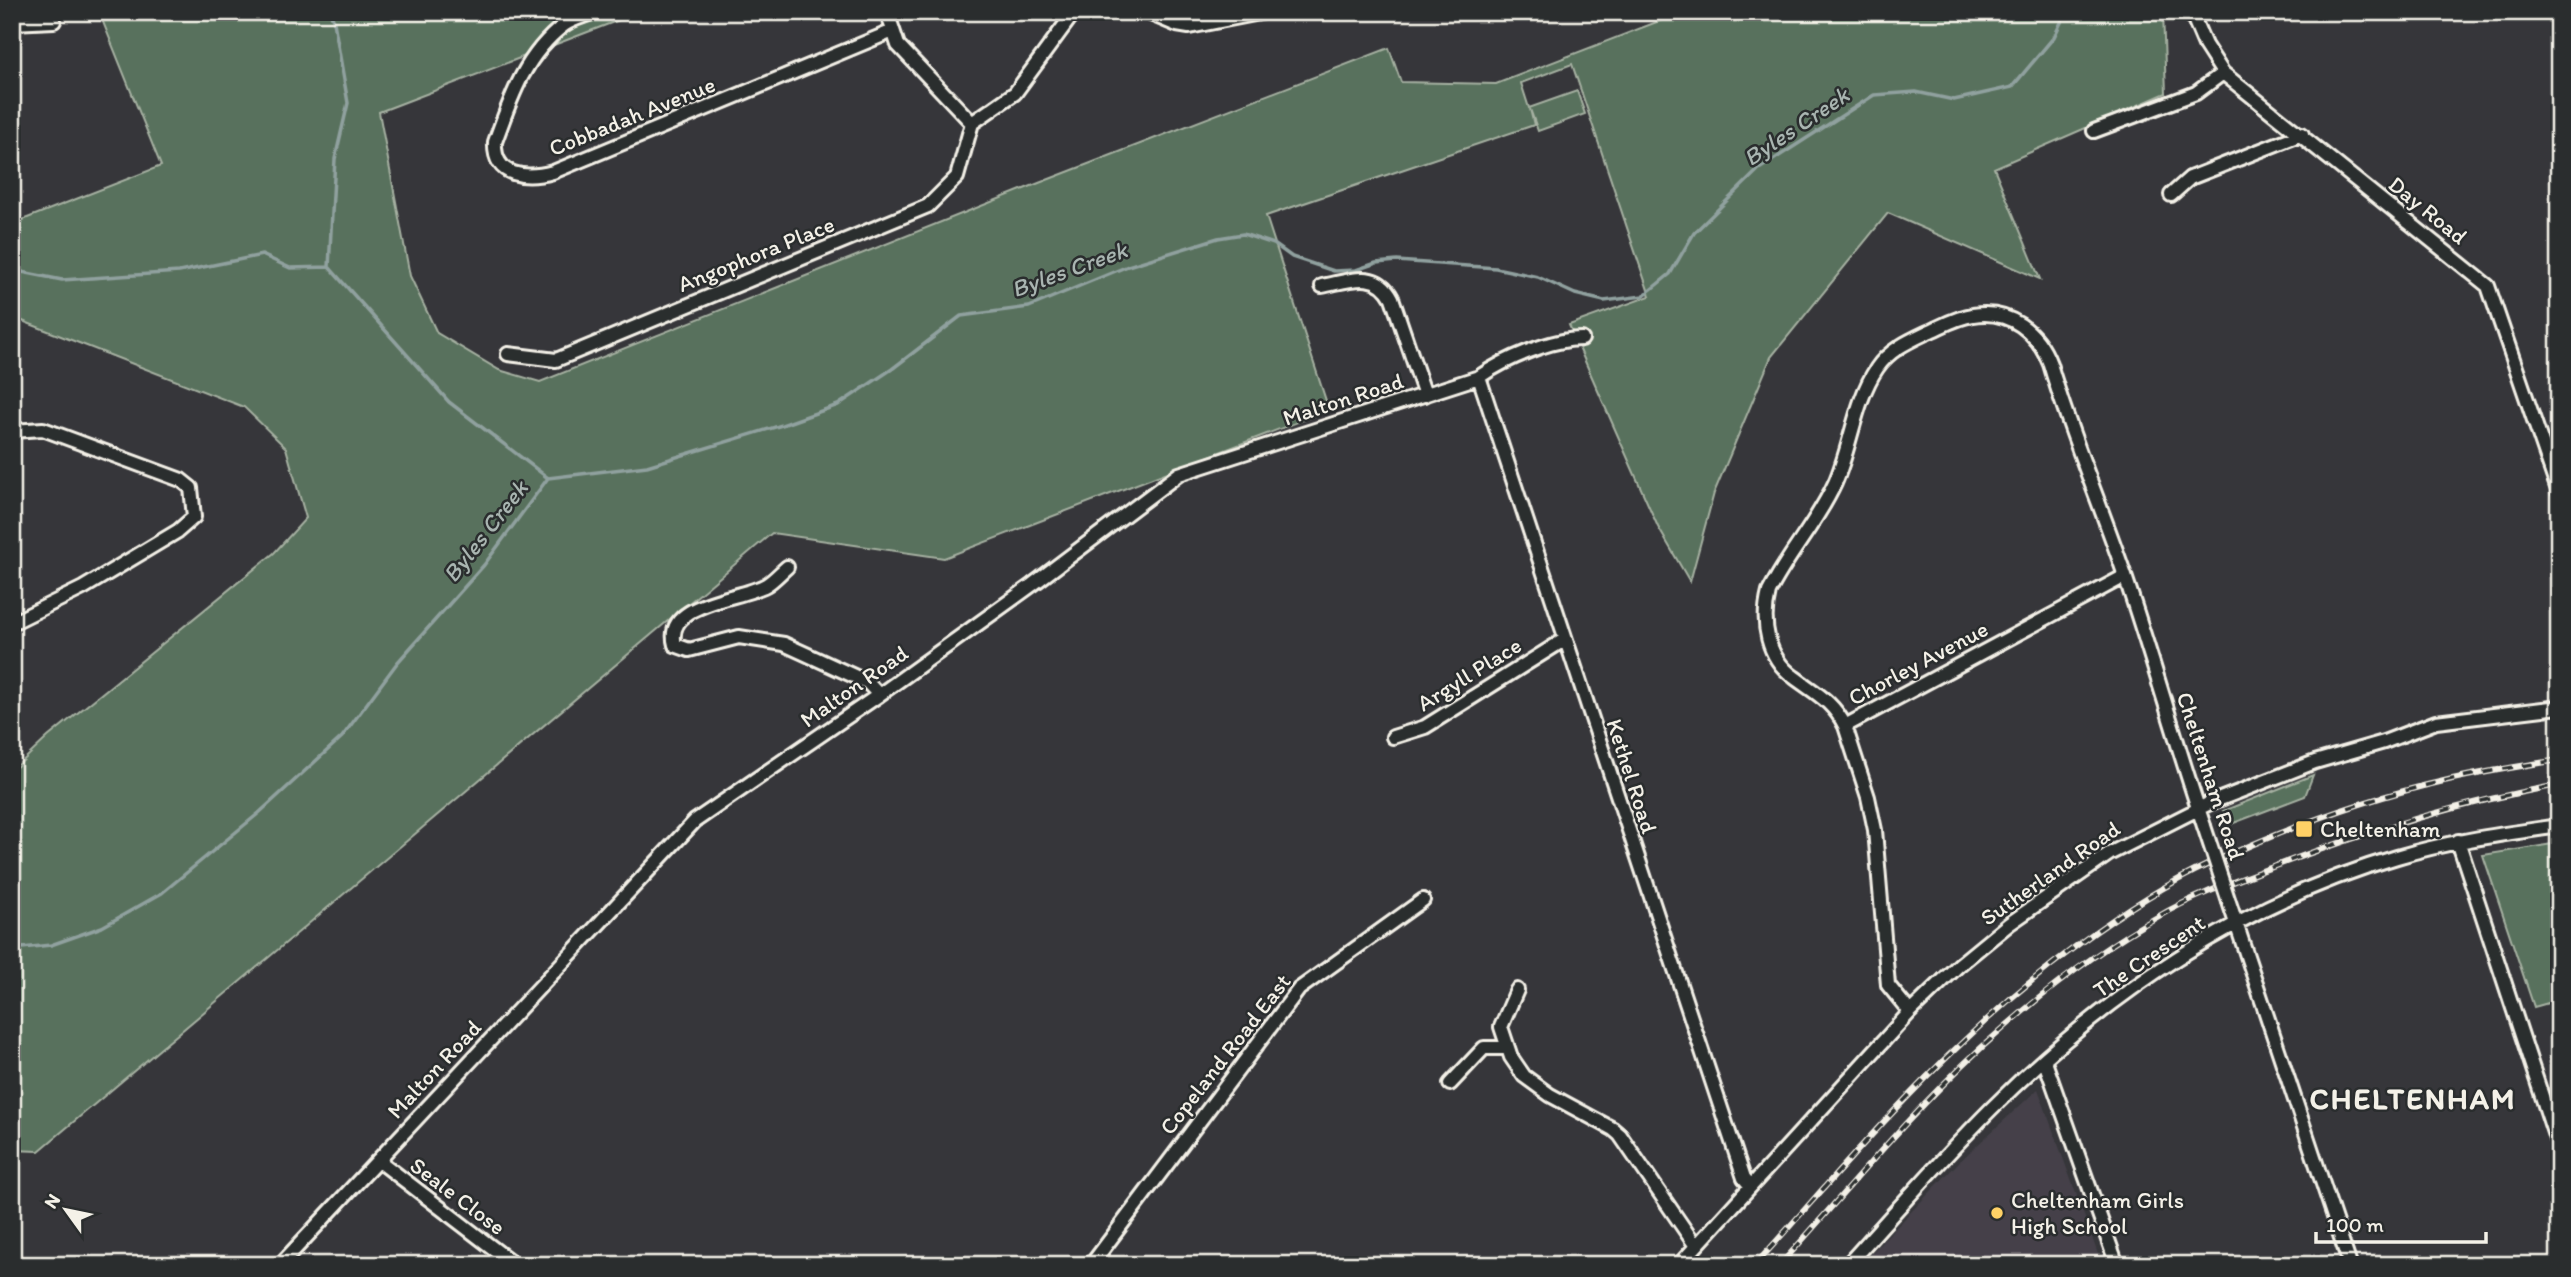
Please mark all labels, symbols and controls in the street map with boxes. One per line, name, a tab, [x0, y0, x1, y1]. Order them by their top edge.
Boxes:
street label: Cobbadah Avenue	[545, 70, 719, 162]
water label: Byles Creek	[1738, 79, 1856, 172]
street label: Day Road	[2383, 170, 2473, 250]
street label: Angophora Place	[674, 210, 838, 298]
water label: Byles Creek	[1007, 234, 1133, 303]
street label: Malton Road	[1279, 366, 1407, 432]
water label: Byles Creek	[436, 473, 535, 588]
street label: Chorley Avenue	[1843, 614, 1993, 712]
street label: Argyll Place	[1412, 631, 1526, 717]
street label: Malton Road	[795, 638, 914, 733]
street label: Cheltenham Road	[2171, 688, 2251, 864]
street label: Kethel Road	[1600, 715, 1664, 837]
street label: Sutherland Road	[1975, 814, 2125, 932]
place label: Cheltenham	[2320, 815, 2440, 843]
marker: Cheltenham	[2294, 819, 2314, 839]
street label: The Crescent	[2088, 908, 2211, 1004]
street label: Copeland Road East	[1153, 968, 1297, 1140]
street label: Malton Road	[381, 1013, 487, 1124]
district label: CHELTENHAM	[2309, 1080, 2517, 1117]
street label: Seale Close	[405, 1151, 511, 1241]
north arrow	[32, 1176, 102, 1246]
place label: Cheltenham Girls High School	[2011, 1186, 2184, 1240]
text: N	[39, 1189, 65, 1213]
scale bar	[2316, 1200, 2485, 1244]
marker: Cheltenham Girls High School	[1989, 1205, 2005, 1221]
text: 100 m	[2326, 1212, 2384, 1237]

